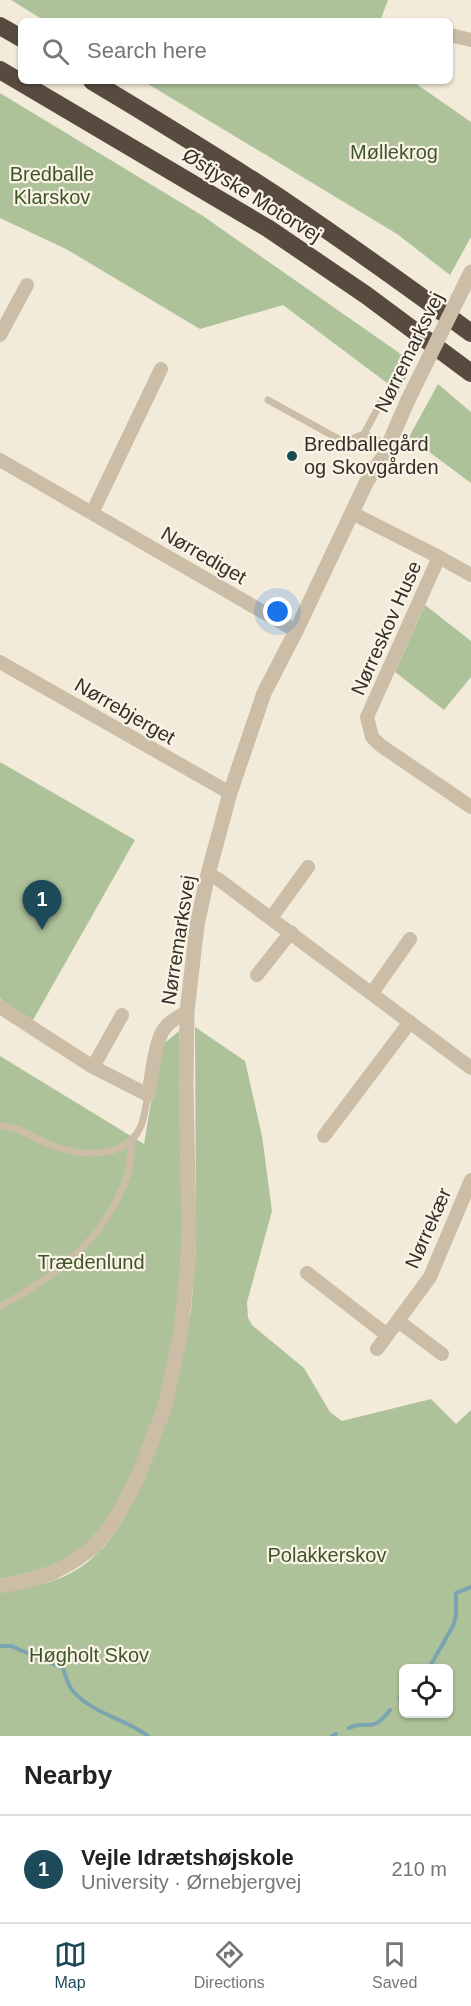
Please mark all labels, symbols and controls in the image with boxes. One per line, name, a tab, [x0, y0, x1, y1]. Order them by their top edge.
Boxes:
search box	[18, 18, 453, 84]
icon: search	[39, 35, 72, 68]
text: Search here	[87, 38, 207, 63]
park label: Møllekrog	[350, 141, 438, 163]
street label: Østjyske Motorvej	[179, 144, 325, 246]
park label: Bredballe Klarskov	[10, 163, 94, 208]
street label: Nørremarksvej	[370, 288, 448, 416]
place label: Bredballegård og Skovgården	[304, 433, 439, 478]
marker: Bredballegård og Skovgården	[285, 449, 299, 463]
street label: Nørrediget	[158, 522, 251, 588]
street label: Nørreskov Huse	[347, 558, 425, 698]
your location	[263, 597, 292, 626]
street label: Nørrebjerget	[71, 673, 179, 749]
street label: Nørremarksvej	[157, 874, 199, 1006]
pin: 1	[22, 880, 62, 930]
street label: Nørrekær	[401, 1184, 456, 1272]
park label: Trædenlund	[37, 1251, 145, 1273]
park label: Polakkerskov	[268, 1544, 386, 1566]
park label: Høgholt Skov	[29, 1644, 149, 1666]
map controls	[399, 1664, 453, 1718]
button: locate	[399, 1664, 453, 1718]
text: Nearby	[24, 1760, 112, 1790]
text: Vejle Idrætshøjskole	[81, 1845, 294, 1870]
text: 1	[38, 1858, 49, 1880]
text: 210 m	[391, 1858, 447, 1880]
text: University · Ørnebjergvej	[81, 1871, 301, 1893]
tab: Map	[54, 1938, 87, 1992]
tab: Directions	[194, 1938, 265, 1992]
tab: Saved	[372, 1938, 417, 1992]

